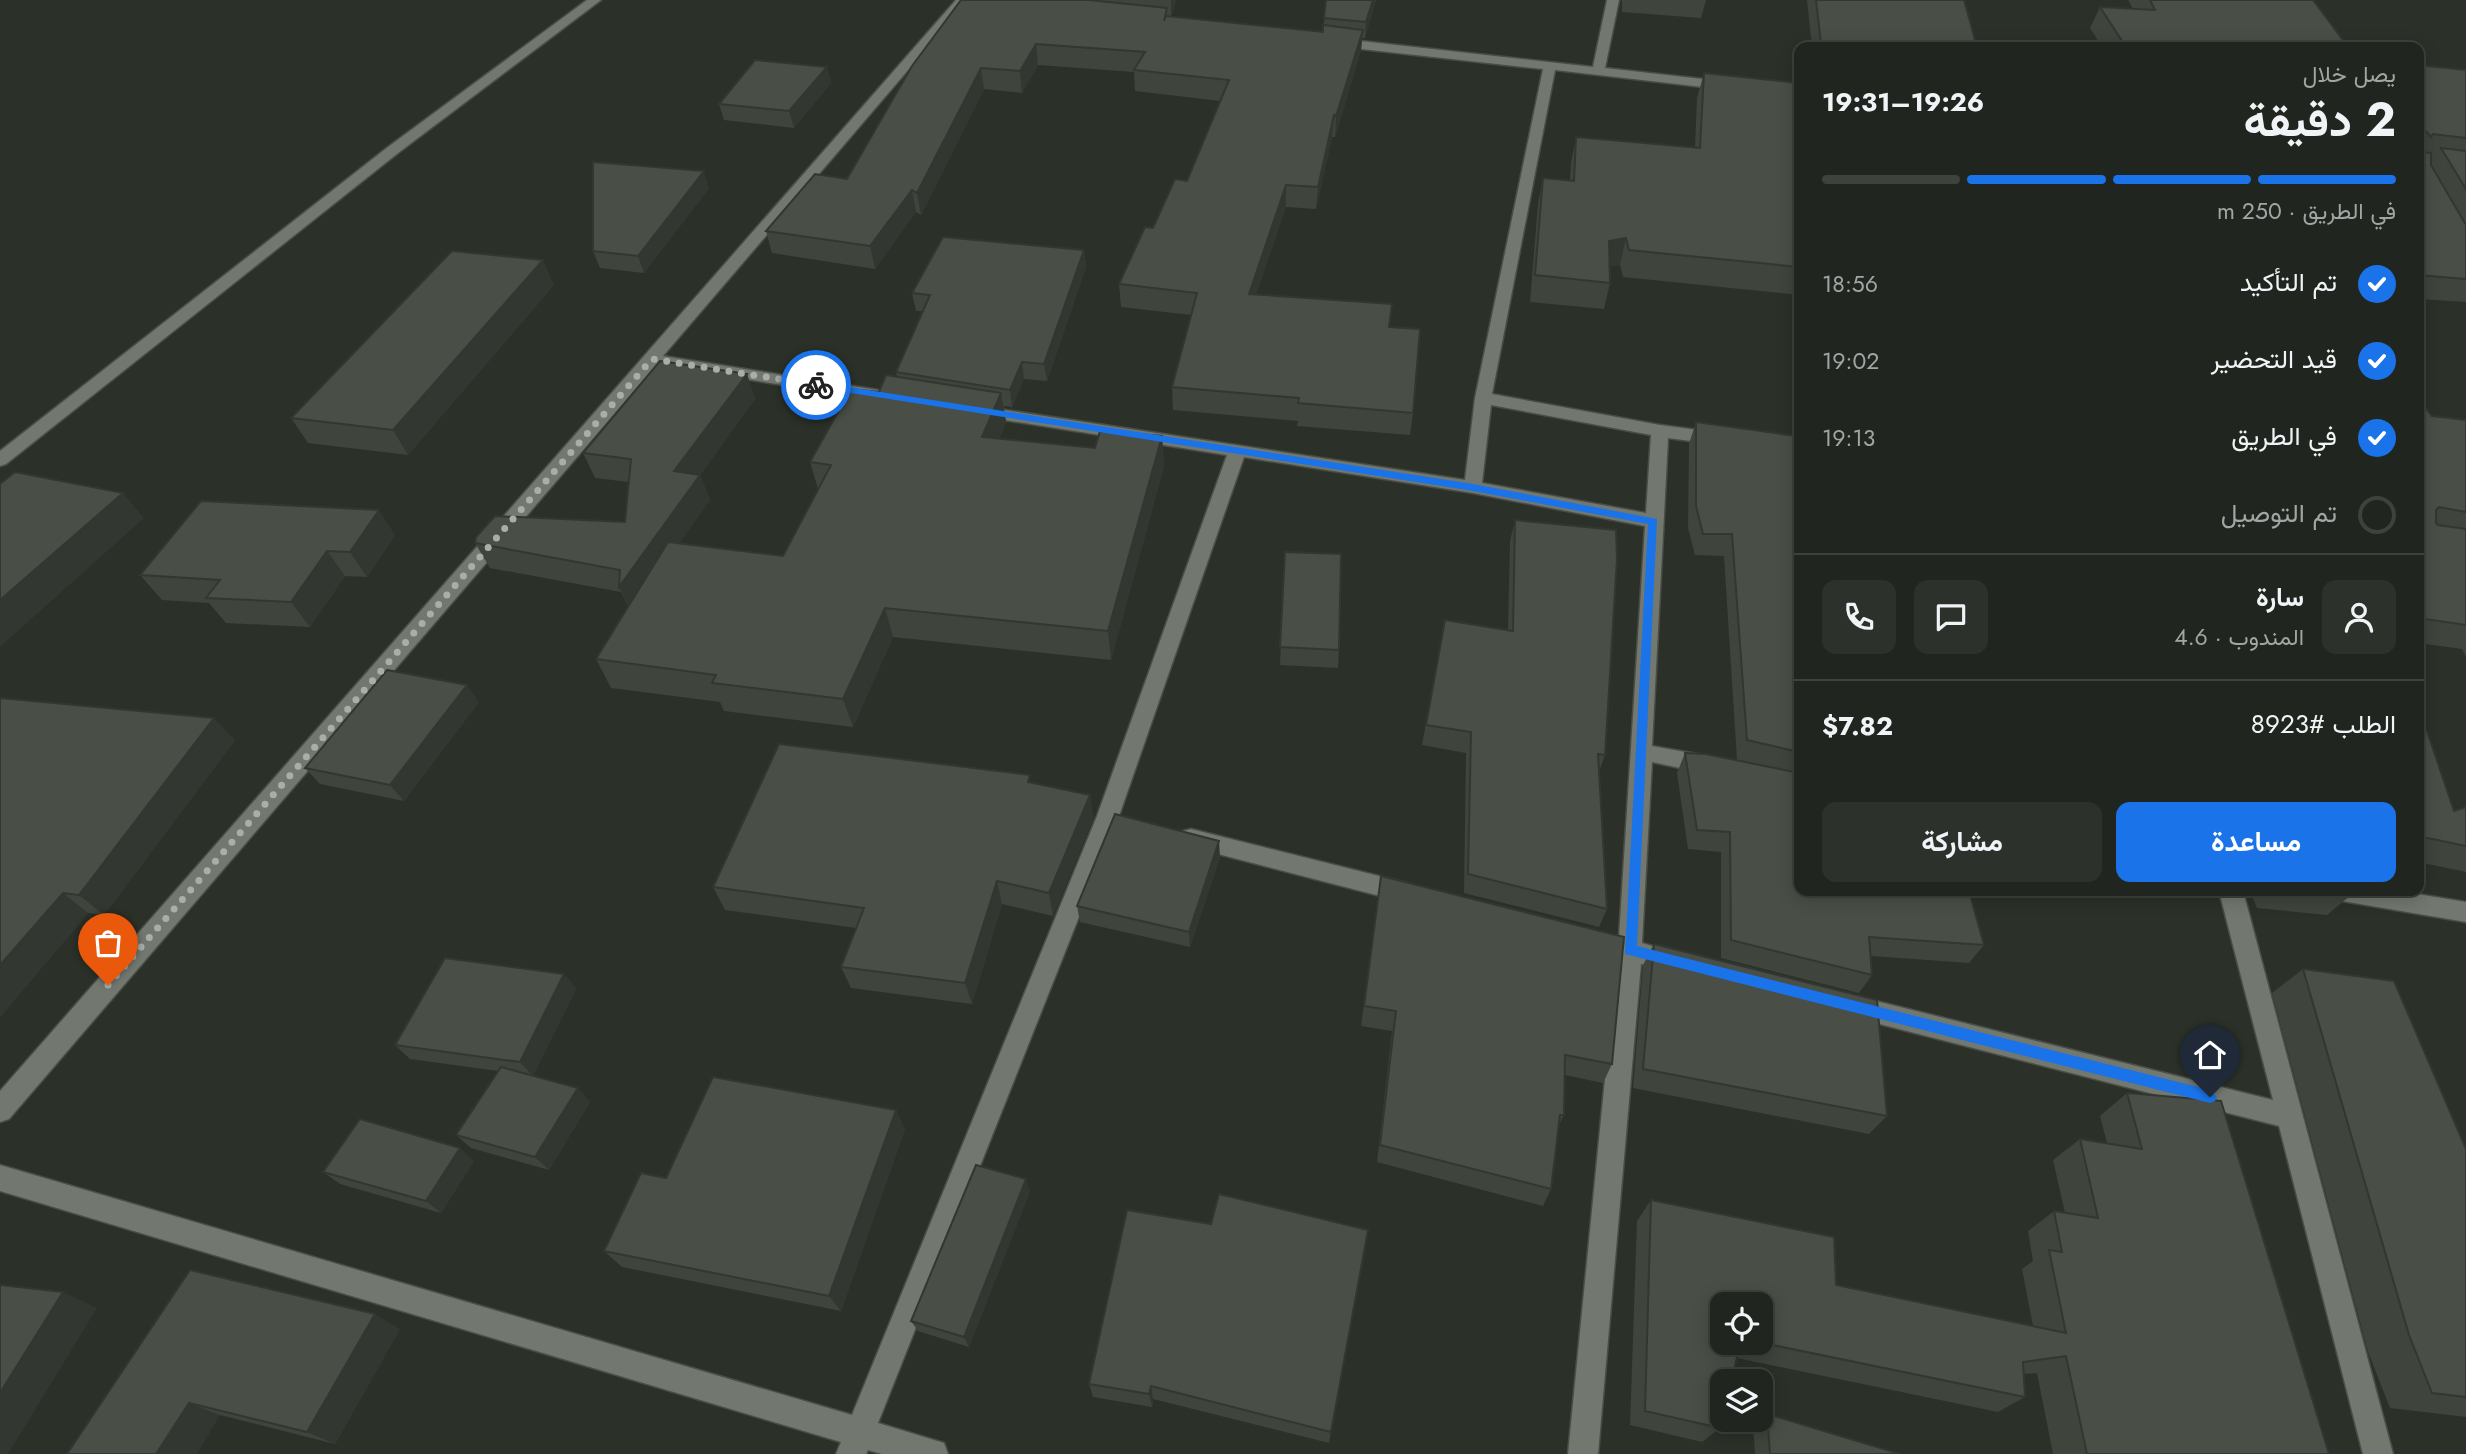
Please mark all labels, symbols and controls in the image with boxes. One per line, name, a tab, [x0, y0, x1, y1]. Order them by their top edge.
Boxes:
text: يصل خلال	[2303, 57, 2396, 91]
text: 19:26–19:31	[1822, 83, 1984, 121]
text: 2 دقيقة	[2244, 87, 2396, 153]
text: في الطريق · 250 m	[2217, 194, 2396, 228]
text: تم التأكيد	[2240, 263, 2337, 301]
icon: check	[2358, 265, 2396, 303]
text: 18:56	[1822, 267, 1878, 301]
text: قيد التحضير	[2211, 340, 2337, 378]
icon: check	[2358, 342, 2396, 380]
text: 19:02	[1822, 344, 1879, 378]
courier	[781, 350, 851, 420]
icon: bike	[797, 366, 835, 404]
text: في الطريق	[2231, 417, 2337, 455]
icon: check	[2358, 419, 2396, 457]
text: 19:13	[1822, 421, 1875, 455]
text: تم التوصيل	[2221, 494, 2337, 532]
text: سارة	[2256, 578, 2304, 616]
button: phone	[1822, 580, 1896, 654]
button: chat	[1914, 580, 1988, 654]
button: person	[2322, 580, 2396, 654]
text: المندوب · 4.6	[2174, 620, 2304, 654]
text: الطلب #8923	[2251, 705, 2396, 743]
text: $7.82	[1822, 707, 1893, 745]
button: مشاركة	[1822, 802, 2102, 882]
button: مساعدة	[2116, 802, 2396, 882]
pin	[78, 913, 138, 985]
icon: bag	[89, 924, 127, 962]
pin	[2180, 1025, 2240, 1097]
icon: home	[2191, 1036, 2229, 1074]
map controls	[1710, 1292, 1773, 1432]
button: locate	[1710, 1292, 1773, 1355]
button: layers	[1710, 1369, 1773, 1432]

